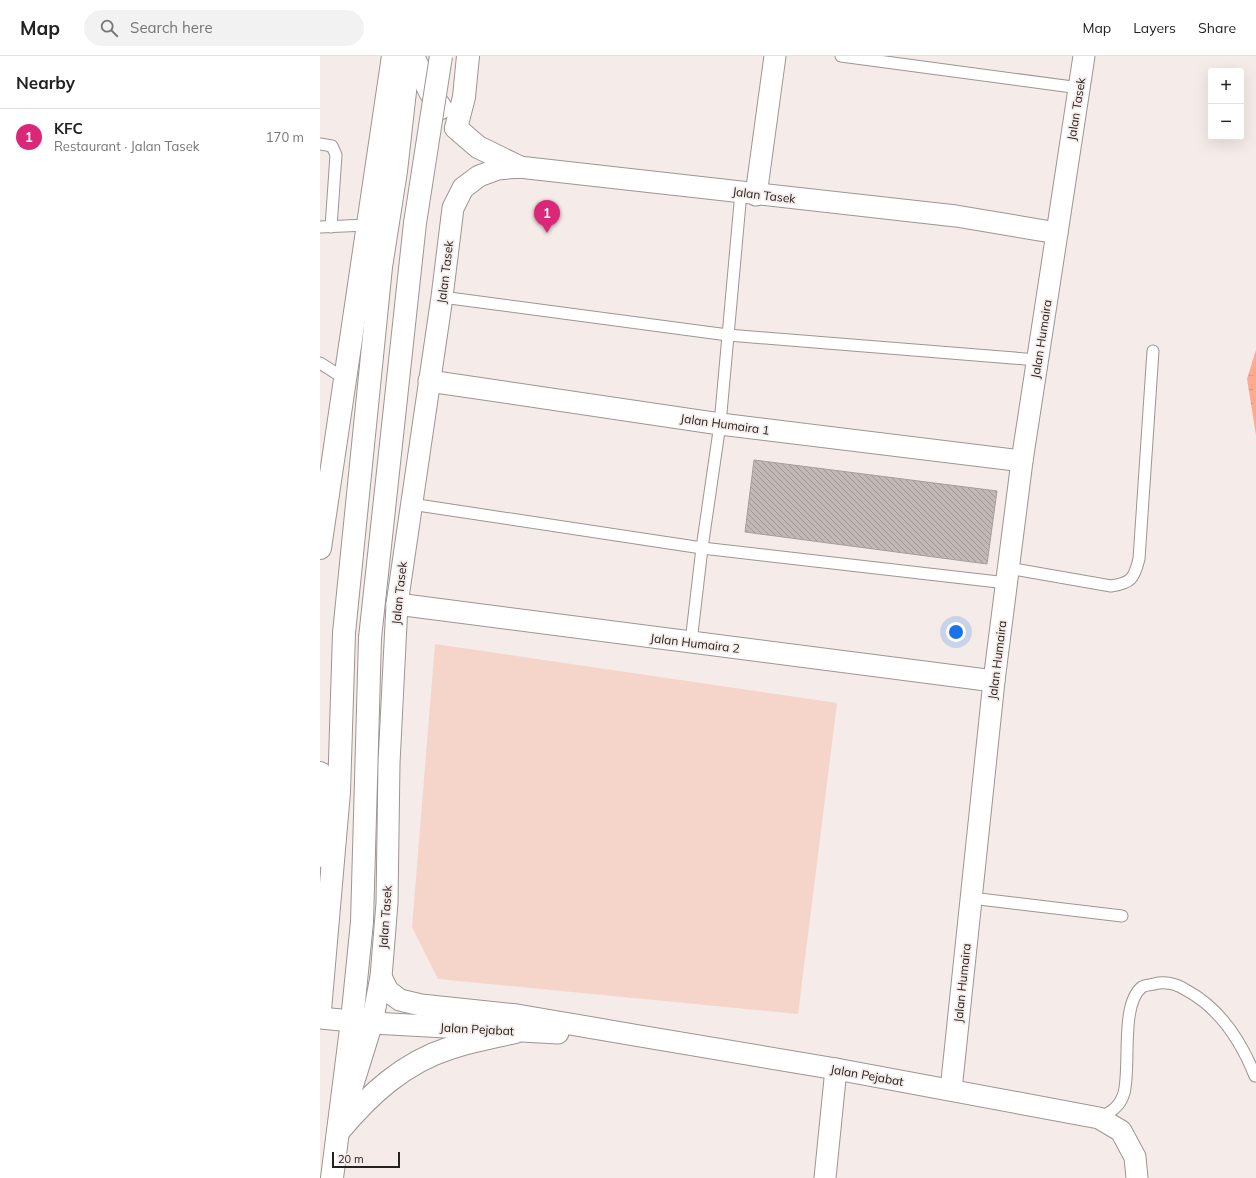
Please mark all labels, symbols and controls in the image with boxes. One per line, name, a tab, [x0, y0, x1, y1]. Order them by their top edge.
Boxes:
search box	[84, 10, 364, 46]
text: Map	[20, 16, 60, 40]
icon: search	[98, 17, 120, 39]
text: Search here	[130, 18, 213, 37]
text: Map	[1082, 19, 1111, 37]
text: Layers	[1133, 19, 1176, 37]
text: Share	[1198, 19, 1236, 37]
map controls	[1208, 68, 1244, 140]
button: +	[1208, 68, 1244, 104]
text: Nearby	[16, 72, 75, 93]
street label: Jalan Tasek	[1064, 76, 1089, 142]
button: −	[1208, 104, 1244, 140]
text: KFC	[54, 119, 83, 138]
text: 1	[25, 129, 33, 145]
text: 170 m	[266, 129, 304, 145]
text: Restaurant · Jalan Tasek	[54, 138, 199, 154]
street label: Jalan Tasek	[732, 184, 797, 206]
pin: 1	[534, 200, 560, 233]
street label: Jalan Tasek	[434, 239, 456, 304]
street label: Jalan Humaira	[1027, 299, 1055, 379]
street label: Jalan Humaira 1	[679, 410, 771, 438]
street label: Jalan Tasek	[388, 560, 410, 625]
street label: Jalan Humaira	[985, 620, 1009, 700]
your location	[946, 622, 966, 642]
street label: Jalan Humaira 2	[649, 630, 741, 656]
street label: Jalan Tasek	[375, 884, 395, 949]
street label: Jalan Humaira	[950, 943, 974, 1023]
street label: Jalan Pejabat	[440, 1020, 514, 1038]
street label: Jalan Pejabat	[829, 1061, 905, 1089]
scale bar	[332, 1150, 400, 1169]
text: 20 m	[338, 1152, 364, 1166]

